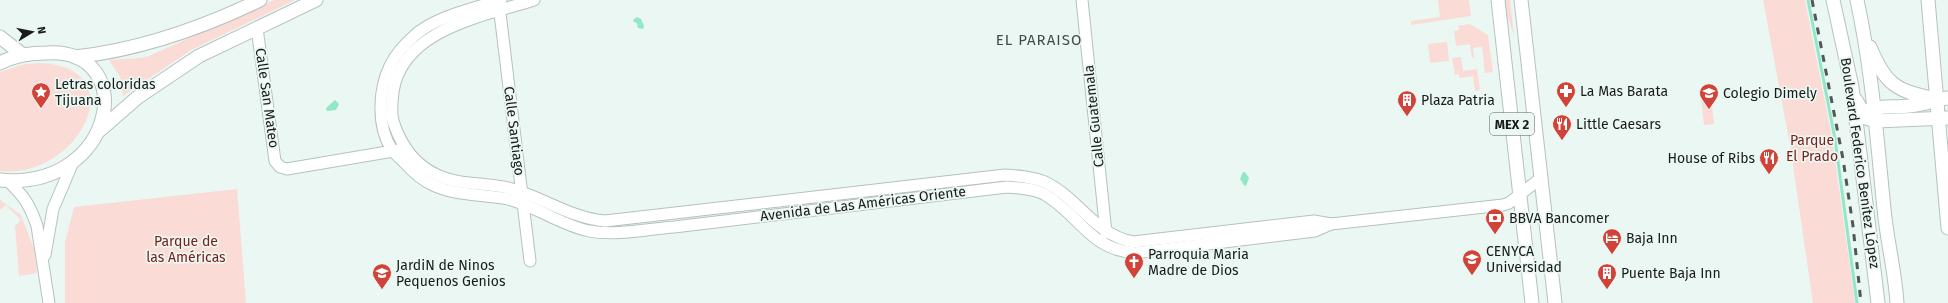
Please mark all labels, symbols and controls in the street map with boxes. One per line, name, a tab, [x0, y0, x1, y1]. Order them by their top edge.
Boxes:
north arrow	[12, 12, 52, 52]
text: N	[34, 26, 48, 35]
district label: EL PARAISO	[996, 31, 1082, 49]
street label: Calle San Mateo	[252, 47, 282, 149]
street label: Boulevard Federico Benítez López	[1837, 56, 1883, 270]
street label: Calle Guatemala	[1080, 64, 1108, 168]
place label: Letras coloridas Tijuana	[55, 76, 156, 109]
pharmacy icon: La Mas Barata	[1555, 80, 1577, 108]
place icon: Letras coloridas Tijuana	[30, 81, 52, 109]
school or university icon: Colegio Dimely	[1698, 82, 1720, 110]
place label: La Mas Barata	[1580, 83, 1668, 100]
street label: Calle Santiago	[500, 85, 528, 177]
place label: Colegio Dimely	[1723, 85, 1817, 102]
building icon: Plaza Patria	[1396, 89, 1418, 117]
place label: Plaza Patria	[1421, 92, 1495, 109]
road number: MEX 2	[1490, 113, 1534, 135]
restaurant icon: Little Caesars	[1551, 113, 1573, 141]
place label: Little Caesars	[1576, 116, 1661, 133]
park label: Parque El Prado	[1786, 132, 1838, 165]
restaurant icon: House of Ribs	[1758, 147, 1780, 175]
place label: House of Ribs	[1667, 150, 1755, 167]
street label: Avenida de Las Américas Oriente	[759, 183, 967, 225]
bank icon: BBVA Bancomer	[1484, 207, 1506, 235]
place label: BBVA Bancomer	[1509, 210, 1610, 227]
hotel icon: Baja Inn	[1601, 227, 1623, 255]
place label: Baja Inn	[1626, 230, 1678, 247]
park label: Parque de las Américas	[146, 233, 226, 266]
place label: CENYCA Universidad	[1486, 243, 1562, 276]
place label: Parroquia Maria Madre de Dios	[1148, 246, 1249, 279]
school or university icon: CENYCA Universidad	[1461, 248, 1483, 276]
church icon: Parroquia Maria Madre de Dios	[1123, 251, 1145, 279]
place label: JardiN de Ninos Pequenos Genios	[396, 257, 506, 290]
school or university icon: JardiN de Ninos Pequenos Genios	[371, 262, 393, 290]
building icon: Puente Baja Inn	[1596, 262, 1618, 290]
place label: Puente Baja Inn	[1621, 265, 1721, 282]

